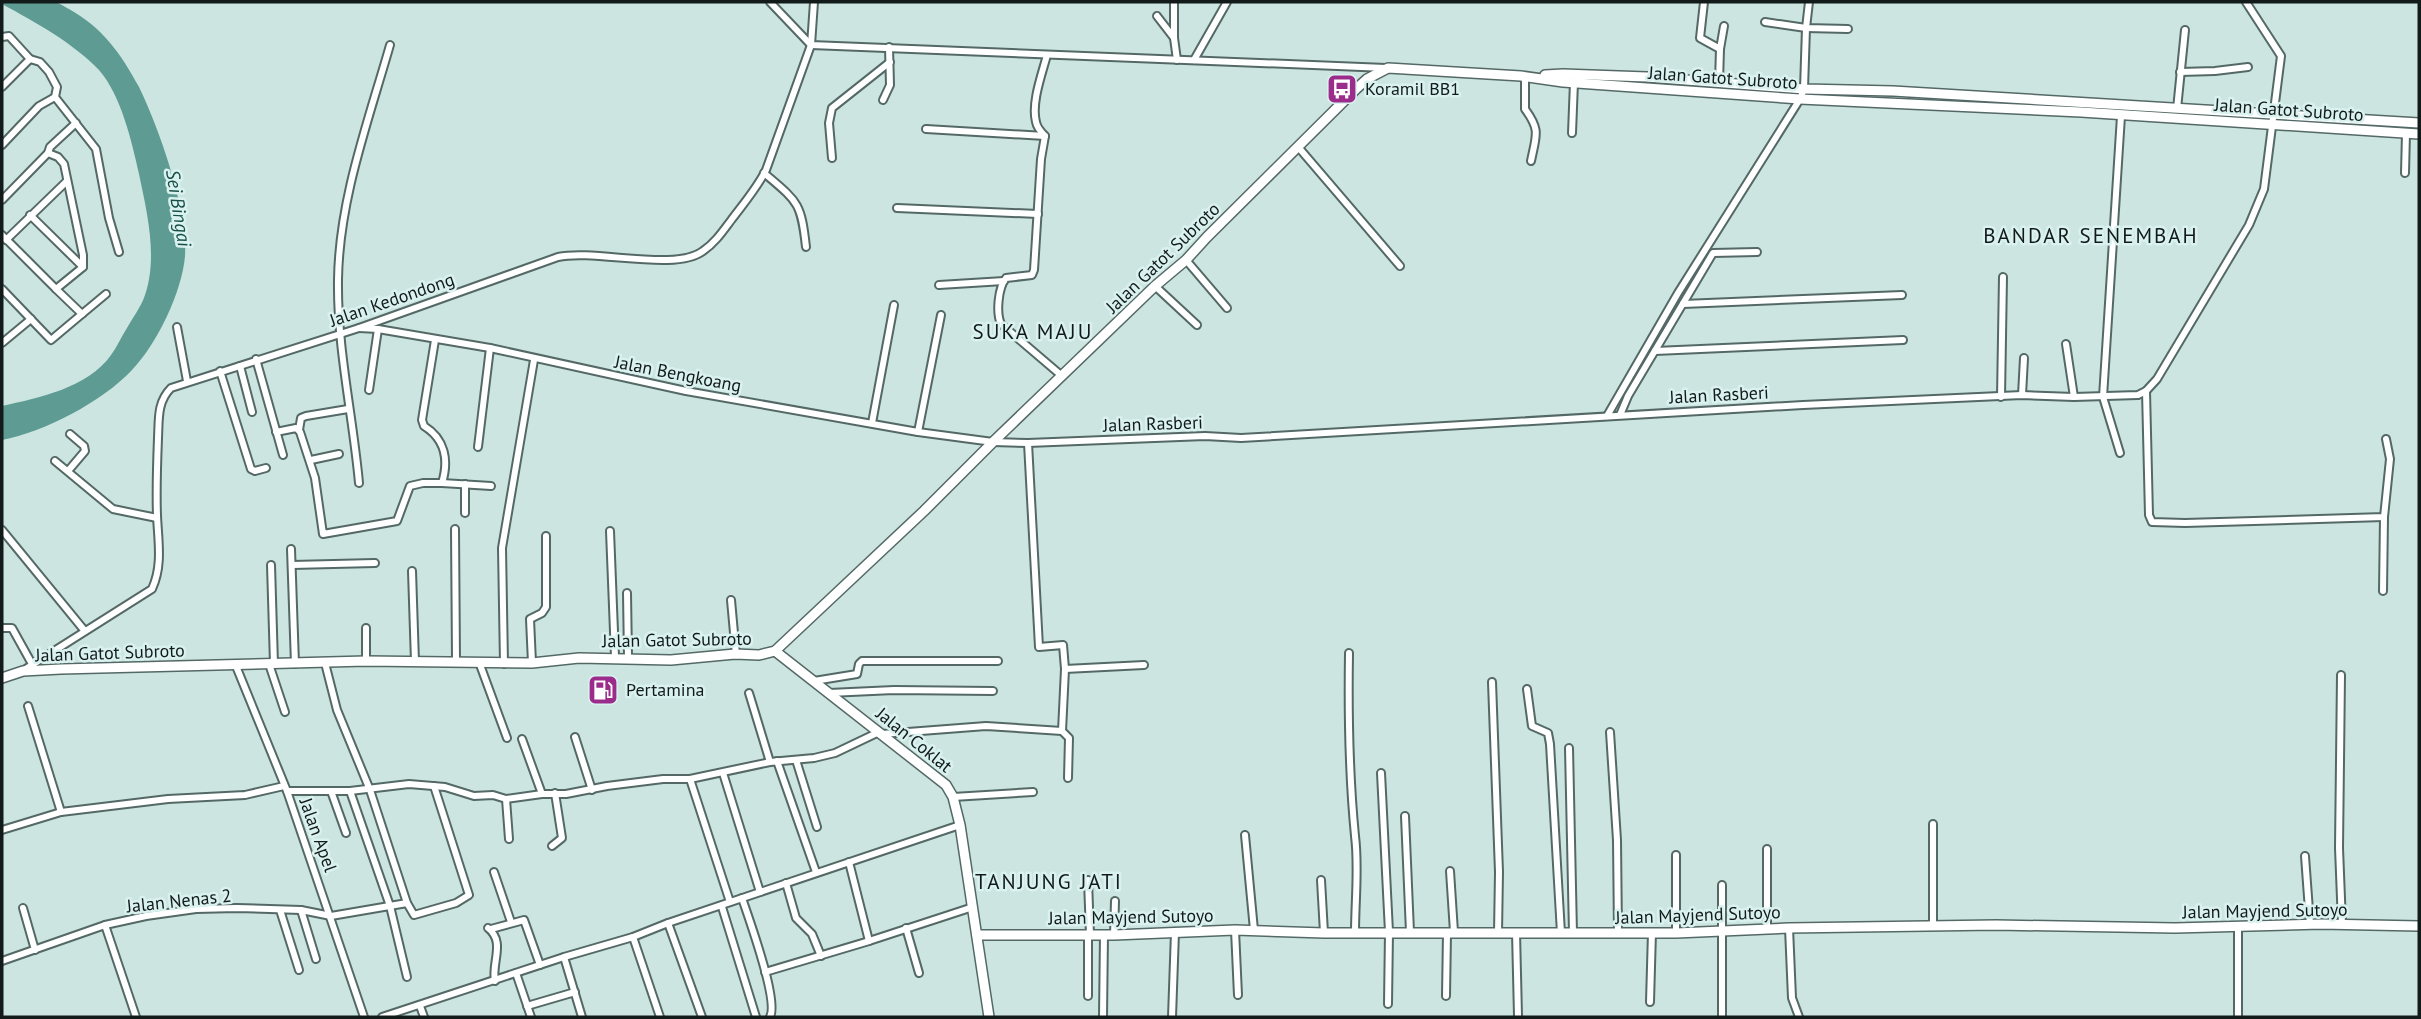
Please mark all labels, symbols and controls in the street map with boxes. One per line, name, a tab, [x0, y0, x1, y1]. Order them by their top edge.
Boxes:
street label: Jalan Gatot Subroto	[1647, 61, 1799, 94]
bus stop icon: Koramil BB1	[1325, 72, 1359, 106]
place label: Koramil BB1	[1365, 77, 1460, 100]
street label: Jalan Gatot Subroto	[2213, 93, 2365, 126]
water label: Sei Bingai	[161, 168, 197, 249]
street label: Jalan Gatot Subroto	[1100, 197, 1224, 319]
district label: BANDAR SENEMBAH	[1983, 222, 2199, 249]
street label: Jalan Kedondong	[326, 267, 457, 332]
district label: SUKA MAJU	[973, 318, 1093, 345]
street label: Jalan Bengkoang	[612, 350, 743, 397]
street label: Jalan Rasberi	[1668, 380, 1769, 409]
street label: Jalan Rasberi	[1102, 410, 1203, 437]
street label: Jalan Gatot Subroto	[601, 627, 752, 652]
street label: Jalan Gatot Subroto	[34, 638, 185, 667]
fuel station icon: Pertamina	[586, 673, 620, 707]
place label: Pertamina	[626, 678, 704, 701]
street label: Jalan Coklat	[871, 701, 957, 777]
street label: Jalan Apel	[294, 794, 343, 876]
district label: TANJUNG JATI	[975, 868, 1123, 895]
street label: Jalan Nenas 2	[124, 884, 232, 918]
street label: Jalan Mayjend Sutoyo	[2181, 898, 2348, 923]
street label: Jalan Mayjend Sutoyo	[1614, 900, 1781, 929]
street label: Jalan Mayjend Sutoyo	[1047, 904, 1214, 929]

